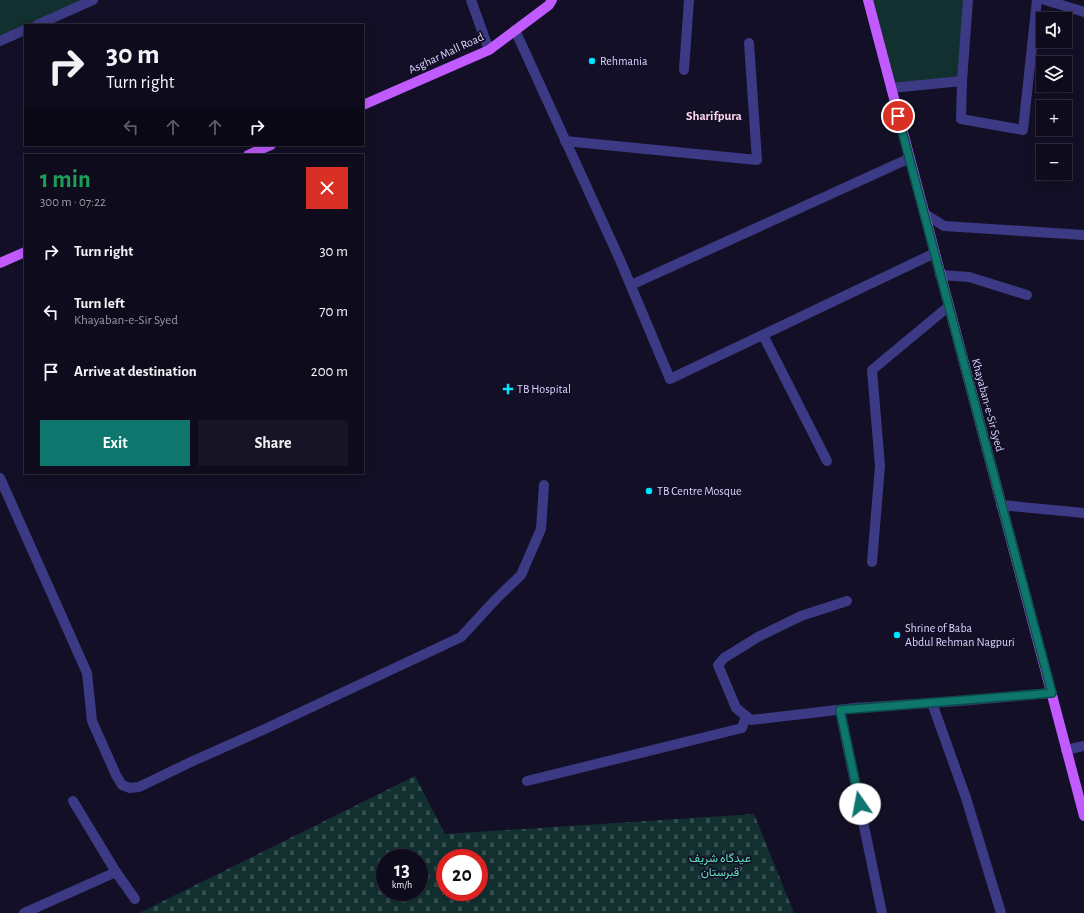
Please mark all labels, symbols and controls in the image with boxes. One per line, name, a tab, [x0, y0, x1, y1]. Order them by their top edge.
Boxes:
map controls	[1036, 12, 1072, 180]
button: sound	[1036, 12, 1072, 48]
street label: Asghar Mall Road	[407, 30, 485, 76]
icon: right	[40, 40, 92, 92]
text: 30 m	[106, 41, 159, 69]
place label: Rehmania	[600, 55, 648, 67]
marker: Rehmania	[587, 56, 597, 66]
button: layers	[1036, 56, 1072, 92]
text: Turn right	[106, 74, 175, 92]
pin	[881, 99, 915, 133]
button: +	[1036, 100, 1072, 136]
icon: arrive	[887, 105, 909, 127]
district label: Sharifpura	[686, 110, 742, 123]
icon: left	[120, 116, 142, 138]
icon: ahead	[162, 116, 184, 138]
icon: ahead	[204, 116, 226, 138]
icon: right	[246, 116, 268, 138]
button: −	[1036, 144, 1072, 180]
button: close	[306, 167, 348, 209]
text: 1 min	[40, 168, 91, 192]
text: 300 m · 07:22	[40, 196, 106, 209]
icon: right	[40, 241, 62, 263]
text: Turn right	[74, 244, 133, 259]
text: 30 m	[319, 244, 348, 259]
text: Turn left	[74, 296, 125, 311]
icon: left	[40, 301, 62, 323]
text: 70 m	[319, 304, 348, 319]
text: Khayaban-e-Sir Syed	[74, 314, 178, 327]
street label: Khayaban-e-Sir Syed	[969, 357, 1006, 453]
icon: arrive	[40, 361, 62, 383]
text: Arrive at destination	[74, 364, 197, 379]
text: 200 m	[311, 364, 348, 379]
marker: TB Hospital	[502, 383, 514, 395]
place label: TB Hospital	[517, 383, 571, 395]
button: Exit	[40, 420, 190, 466]
button: Share	[198, 420, 348, 466]
place label: TB Centre Mosque	[657, 485, 742, 497]
marker: TB Centre Mosque	[644, 486, 654, 496]
place label: Shrine of Baba Abdul Rehman Nagpuri	[905, 622, 1015, 648]
marker: Shrine of Baba Abdul Rehman Nagpuri	[892, 630, 902, 640]
position arrow	[839, 783, 881, 825]
speed limit sign: 20	[436, 849, 488, 901]
park label: عیدگاہ شریف قبرستان	[689, 852, 751, 880]
text: 13	[394, 860, 410, 880]
text: km/h	[392, 880, 412, 890]

